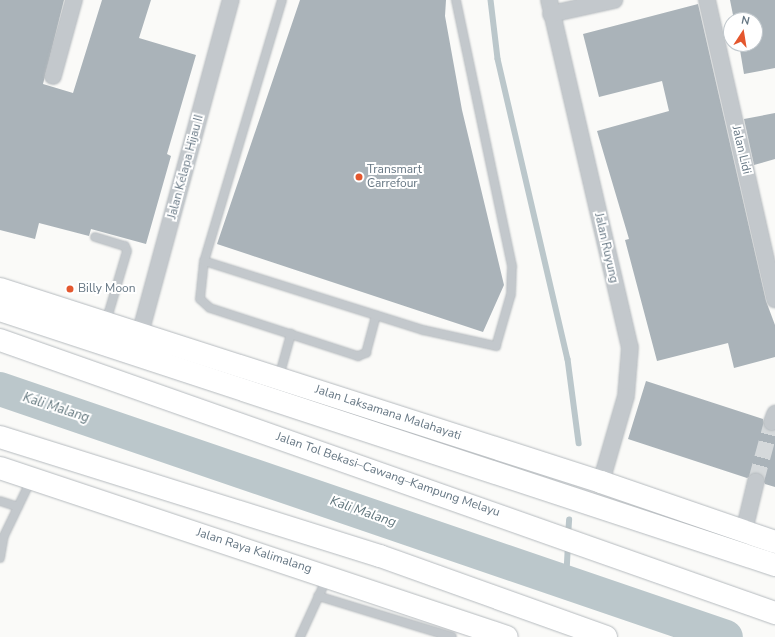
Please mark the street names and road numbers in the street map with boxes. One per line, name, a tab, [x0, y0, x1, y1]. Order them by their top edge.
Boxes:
street label: Jalan Kelapa Hijau II	[165, 113, 207, 221]
street label: Jalan Lidi	[728, 124, 754, 176]
street label: Jalan Ruyung	[591, 212, 621, 284]
street label: Jalan Laksamana Malahayati	[313, 383, 463, 443]
street label: Jalan Tol Bekasi–Cawang–Kampung Melayu	[274, 430, 502, 520]
street label: Jalan Raya Kalimalang	[194, 526, 314, 576]

